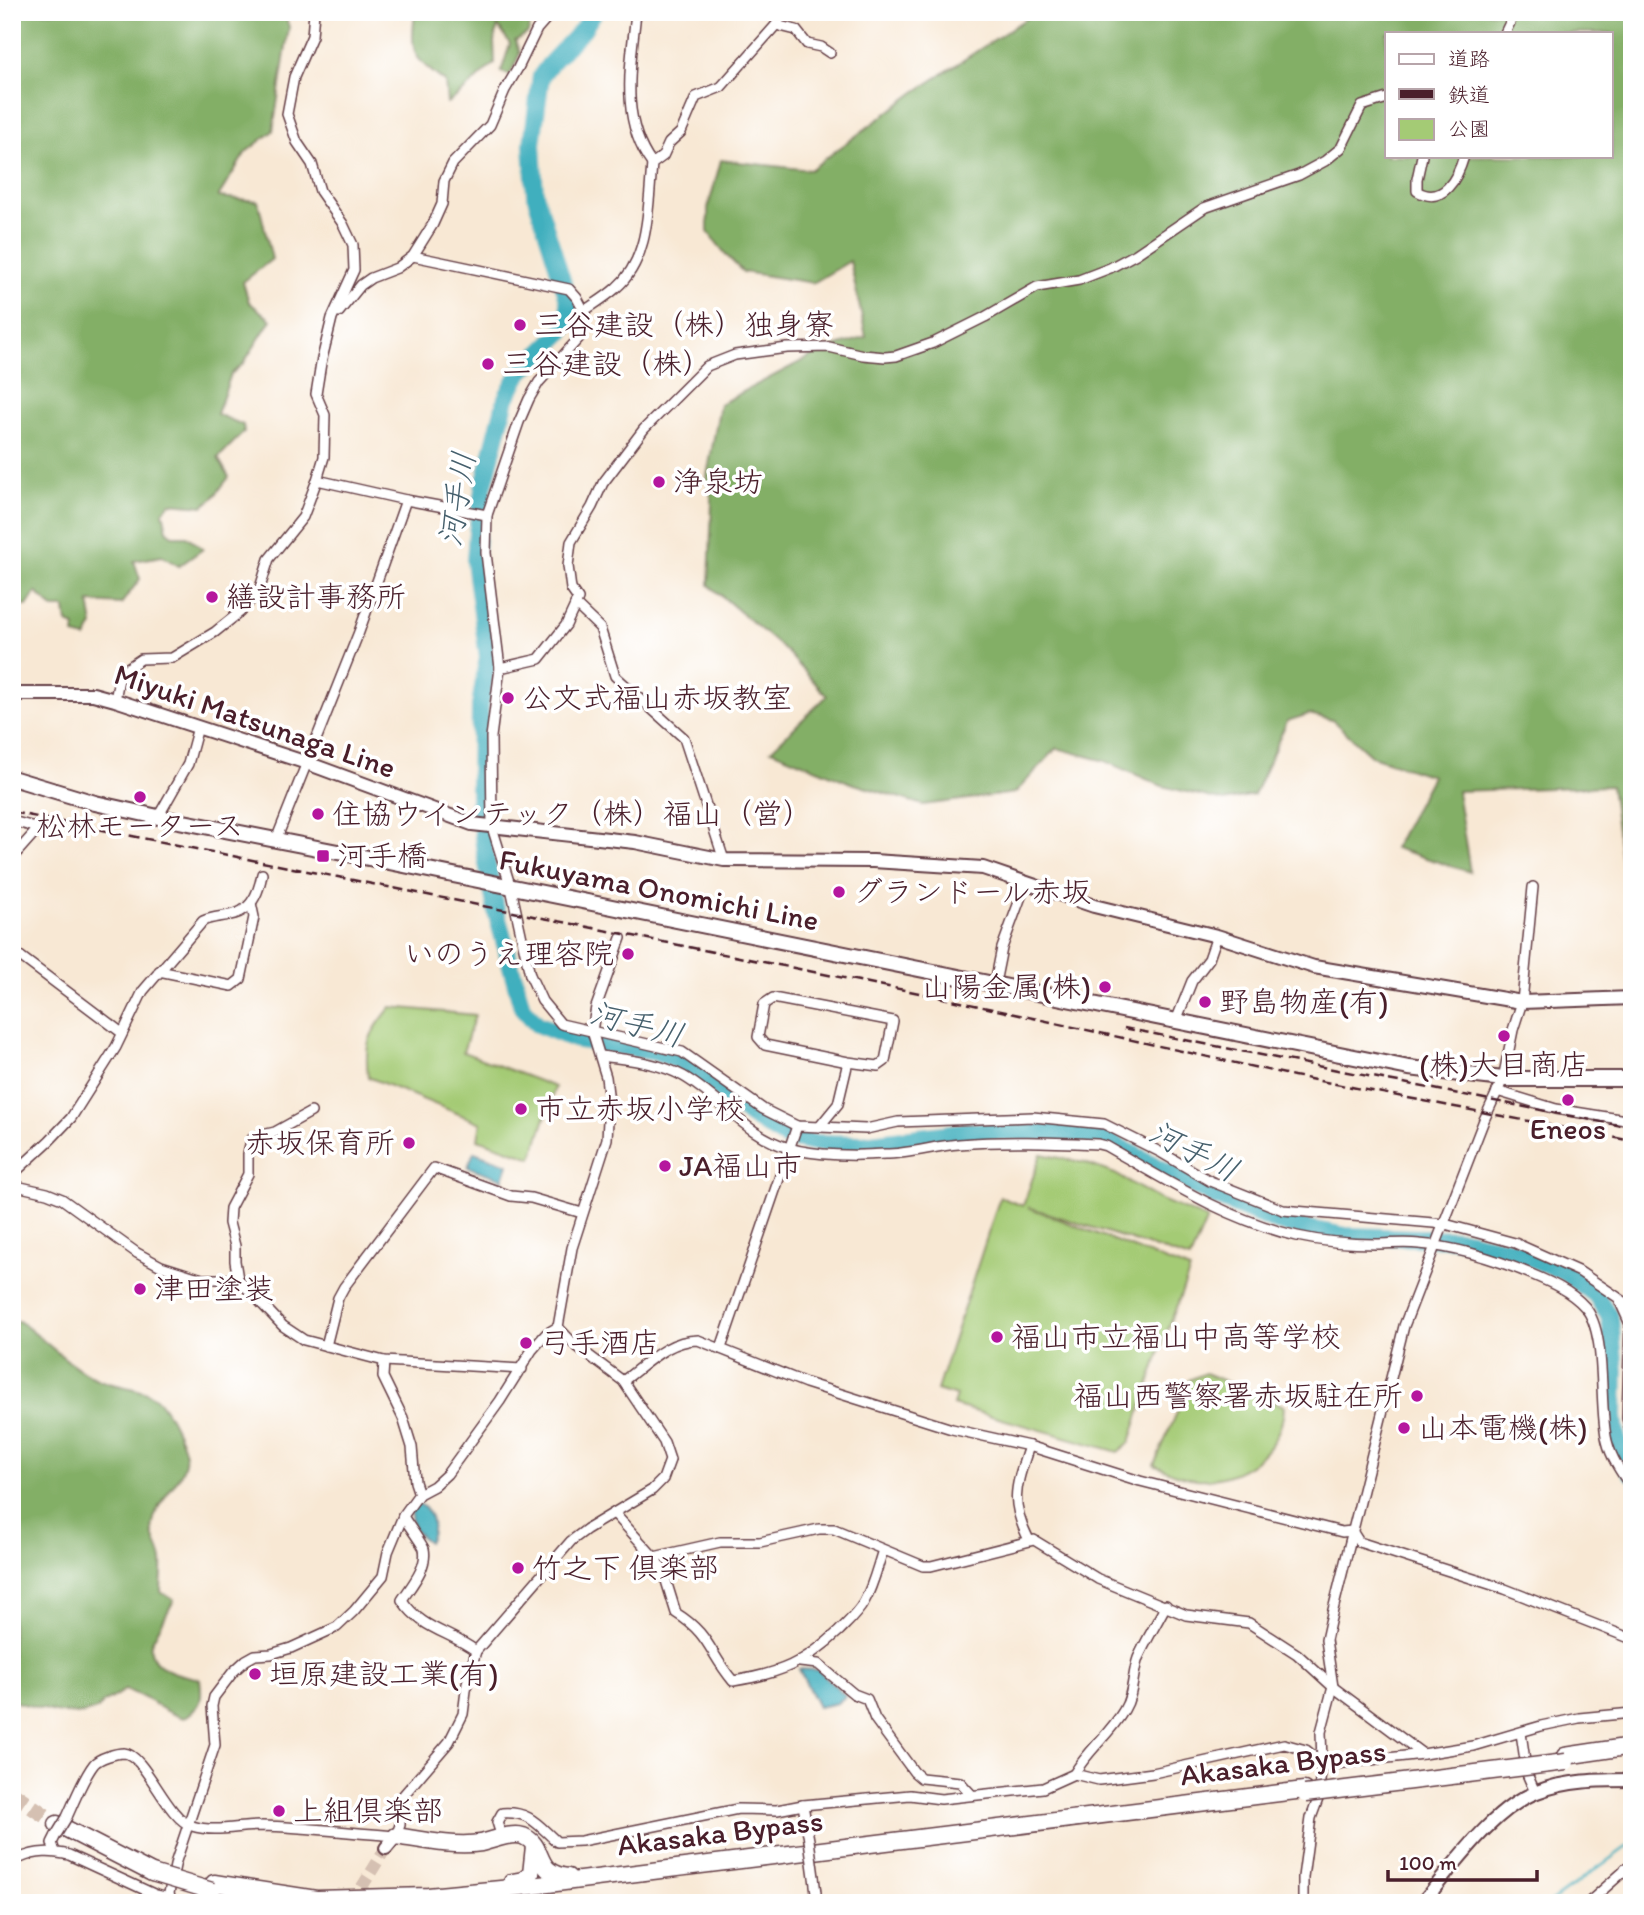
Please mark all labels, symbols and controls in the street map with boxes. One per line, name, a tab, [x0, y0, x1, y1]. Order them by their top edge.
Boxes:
legend	[1385, 32, 1612, 158]
text: 道路	[1448, 46, 1490, 71]
text: 鉄道	[1448, 82, 1490, 107]
text: 公園	[1448, 116, 1490, 141]
place label: 三谷建設（株）独身寮	[534, 306, 834, 343]
marker: 三谷建設（株）独身寮	[512, 317, 528, 333]
place label: 三谷建設（株）	[502, 345, 712, 382]
marker: 三谷建設（株）	[480, 356, 496, 372]
water label: 河手川	[431, 449, 483, 549]
place label: 浄泉坊	[673, 463, 763, 500]
marker: 浄泉坊	[651, 474, 667, 490]
place label: 繕設計事務所	[226, 578, 406, 615]
marker: 繕設計事務所	[204, 589, 220, 605]
street label: Miyuki Matsunaga Line	[110, 655, 401, 786]
place label: 公文式福山赤坂教室	[522, 679, 792, 716]
marker: 公文式福山赤坂教室	[500, 690, 516, 706]
marker: 松林モータース	[132, 789, 148, 805]
place label: 住協ウインテック（株）福山（営）	[332, 795, 813, 832]
marker: 住協ウインテック（株）福山（営）	[310, 806, 326, 822]
place label: 松林モータース	[36, 807, 244, 844]
place label: 河手橋	[337, 837, 427, 874]
street label: Fukuyama Onomichi Line	[496, 840, 822, 939]
marker: 河手橋	[315, 848, 331, 864]
place label: グランドール赤坂	[853, 873, 1091, 910]
marker: グランドール赤坂	[831, 884, 847, 900]
place label: いのうえ理容院	[404, 935, 614, 972]
marker: いのうえ理容院	[620, 946, 636, 962]
place label: 山陽金属(株)	[921, 968, 1091, 1005]
marker: 山陽金属(株)	[1097, 979, 1113, 995]
place label: 野島物産(有)	[1219, 983, 1389, 1020]
water label: 河手川	[586, 993, 688, 1055]
marker: 野島物産(有)	[1197, 994, 1213, 1010]
marker: (株)大目商店	[1496, 1028, 1512, 1044]
place label: (株)大目商店	[1419, 1046, 1589, 1083]
place label: 市立赤坂小学校	[535, 1090, 745, 1127]
marker: Eneos	[1560, 1092, 1576, 1108]
marker: 市立赤坂小学校	[513, 1101, 529, 1117]
place label: Eneos	[1530, 1110, 1606, 1147]
water label: 河手川	[1143, 1112, 1245, 1190]
place label: 赤坂保育所	[245, 1124, 395, 1161]
marker: 赤坂保育所	[401, 1135, 417, 1151]
place label: JA福山市	[679, 1147, 802, 1184]
marker: JA福山市	[657, 1158, 673, 1174]
place label: 津田塗装	[154, 1270, 274, 1307]
marker: 津田塗装	[132, 1281, 148, 1297]
place label: 福山市立福山中高等学校	[1011, 1318, 1341, 1355]
place label: 弓手酒店	[540, 1324, 660, 1361]
marker: 福山市立福山中高等学校	[989, 1329, 1005, 1345]
marker: 弓手酒店	[518, 1335, 534, 1351]
place label: 福山西警察署赤坂駐在所	[1073, 1377, 1403, 1414]
marker: 福山西警察署赤坂駐在所	[1409, 1388, 1425, 1404]
place label: 山本電機(株)	[1418, 1409, 1588, 1446]
marker: 山本電機(株)	[1396, 1420, 1412, 1436]
place label: 竹之下 倶楽部	[532, 1549, 719, 1586]
marker: 竹之下 倶楽部	[510, 1560, 526, 1576]
place label: 垣原建設工業(有)	[269, 1655, 499, 1692]
marker: 垣原建設工業(有)	[247, 1666, 263, 1682]
street label: Akasaka Bypass	[1178, 1732, 1388, 1793]
place label: 上組倶楽部	[293, 1792, 443, 1829]
street label: Akasaka Bypass	[615, 1802, 825, 1863]
marker: 上組倶楽部	[271, 1803, 287, 1819]
scale bar	[1388, 1838, 1537, 1882]
text: 100 m	[1399, 1850, 1457, 1875]

